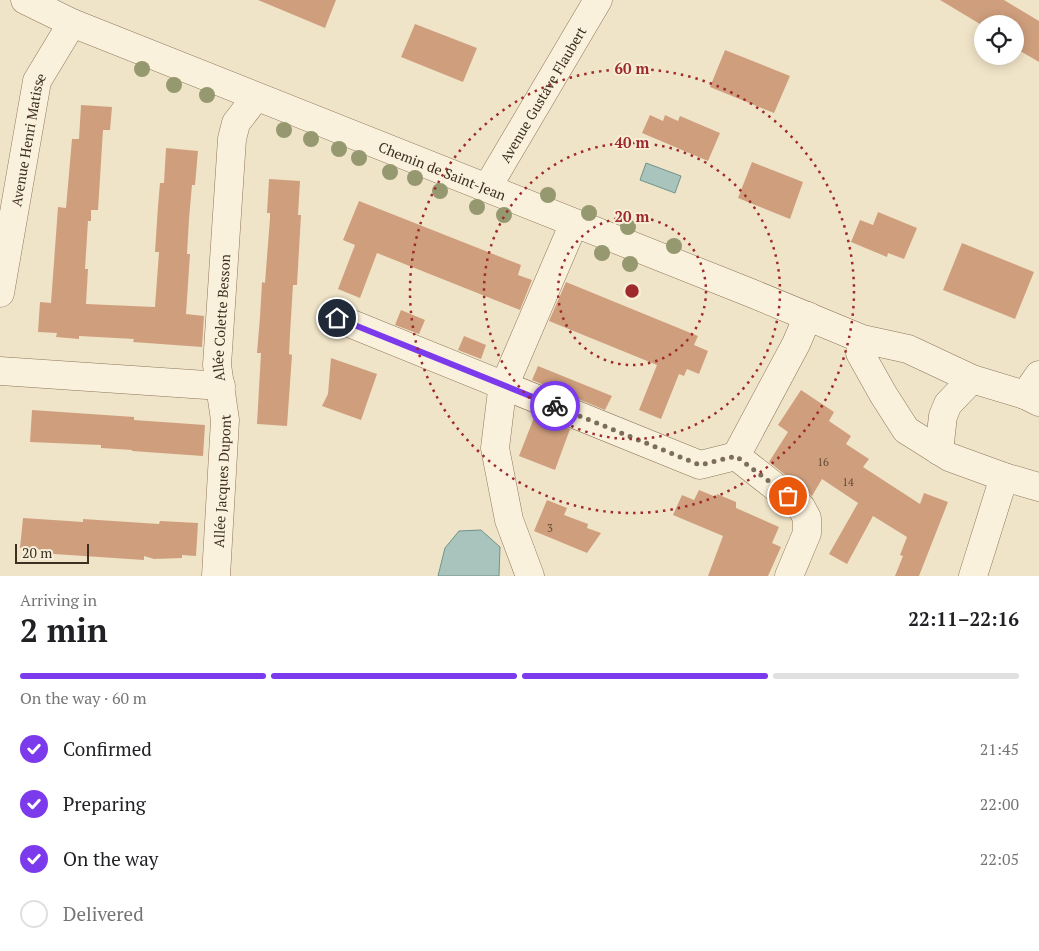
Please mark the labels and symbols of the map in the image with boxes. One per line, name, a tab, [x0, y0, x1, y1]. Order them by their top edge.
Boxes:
street label: Avenue Gustave Flaubert	[495, 22, 590, 166]
text: 60 m	[615, 58, 650, 78]
street label: Avenue Henri Matisse	[6, 69, 50, 208]
text: 40 m	[615, 132, 650, 152]
street label: Chemin de Saint-Jean	[376, 136, 510, 204]
text: 20 m	[615, 206, 650, 226]
street label: Allée Colette Besson	[207, 253, 234, 383]
centre of rings	[623, 282, 641, 300]
pin	[316, 297, 358, 339]
courier	[530, 381, 580, 431]
street label: Allée Jacques Dupont	[208, 413, 235, 548]
house number: 16	[817, 455, 829, 469]
pin	[767, 475, 809, 517]
house number: 14	[842, 475, 854, 489]
house number: 3	[547, 521, 553, 535]
scale bar	[15, 541, 89, 564]

